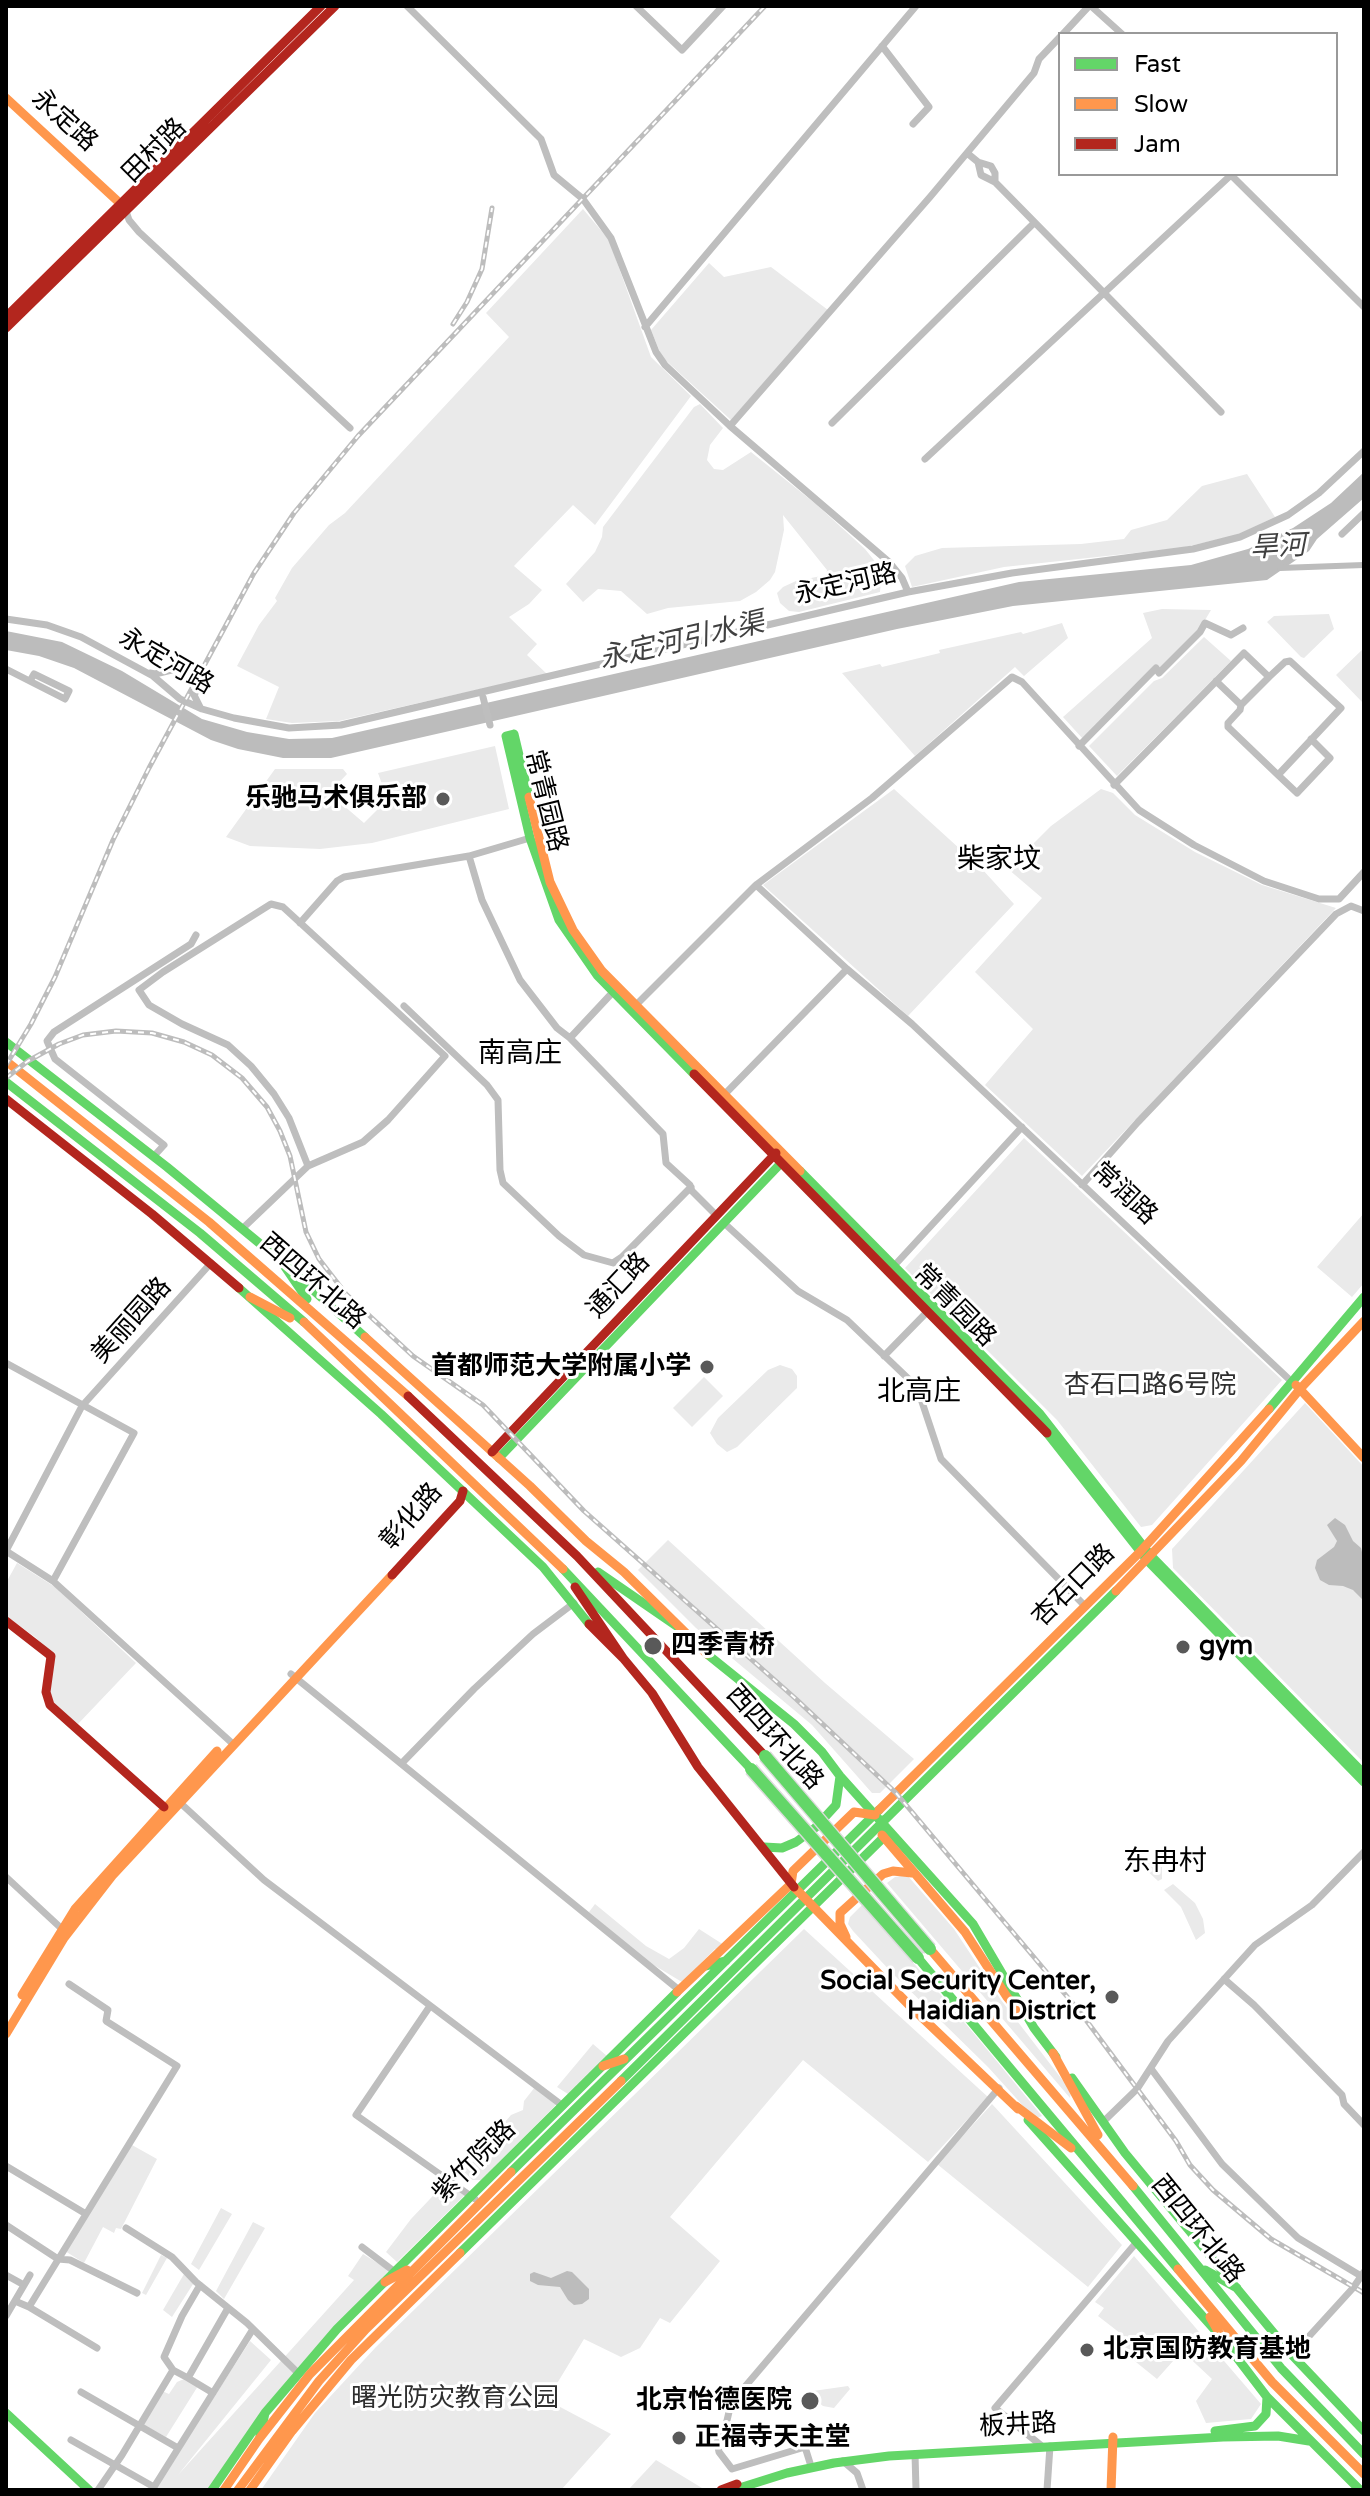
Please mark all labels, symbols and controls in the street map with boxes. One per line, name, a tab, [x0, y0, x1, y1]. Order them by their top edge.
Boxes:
legend	[1058, 32, 1338, 176]
text: Fast	[1134, 50, 1181, 79]
street label: 永定路	[25, 83, 103, 159]
text: Slow	[1134, 90, 1188, 119]
street label: 田村路	[116, 112, 194, 190]
text: Jam	[1134, 130, 1181, 159]
water label: 旱河	[1249, 530, 1307, 566]
street label: 永定河路	[792, 558, 900, 612]
water label: 永定河引水渠	[596, 607, 768, 677]
street label: 永定河路	[113, 622, 219, 702]
street label: 常青园路	[517, 747, 573, 855]
place label: 乐驰马术俱乐部	[245, 783, 427, 815]
marker: 乐驰马术俱乐部	[434, 790, 452, 808]
district label: 柴家坟	[957, 844, 1041, 878]
district label: 南高庄	[478, 1038, 562, 1072]
street label: 常润路	[1085, 1156, 1163, 1232]
street label: 西四环北路	[253, 1228, 371, 1336]
street label: 通汇路	[581, 1247, 657, 1325]
street label: 常青园路	[906, 1258, 1002, 1354]
street label: 美丽园路	[86, 1272, 178, 1370]
place label: 首都师范大学附属小学	[431, 1351, 691, 1383]
marker: 首都师范大学附属小学	[698, 1358, 716, 1376]
park label: 杏石口路6号院	[1064, 1370, 1236, 1402]
district label: 北高庄	[877, 1376, 961, 1410]
street label: 彰化路	[375, 1477, 449, 1557]
street label: 杏石口路	[1026, 1538, 1122, 1634]
place label: 四季青桥	[671, 1630, 775, 1662]
place label: gym	[1199, 1631, 1253, 1663]
marker: 四季青桥	[642, 1635, 664, 1657]
marker: gym	[1174, 1638, 1192, 1656]
street label: 西四环北路	[719, 1679, 829, 1797]
district label: 东冉村	[1123, 1846, 1207, 1880]
place label: Social Security Center, Haidian District	[820, 1966, 1096, 2028]
marker: Social Security Center, Haidian District	[1103, 1988, 1121, 2006]
street label: 紫竹院路	[427, 2114, 523, 2210]
street label: 西四环北路	[1144, 2170, 1250, 2290]
place label: 北京国防教育基地	[1103, 2334, 1311, 2366]
marker: 北京国防教育基地	[1078, 2341, 1096, 2359]
park label: 曙光防灾教育公园	[351, 2383, 559, 2415]
place label: 北京怡德医院	[636, 2385, 792, 2417]
marker: 北京怡德医院	[799, 2390, 821, 2412]
street label: 板井路	[978, 2408, 1058, 2444]
place label: 正福寺天主堂	[695, 2422, 851, 2454]
marker: 正福寺天主堂	[670, 2429, 688, 2447]

